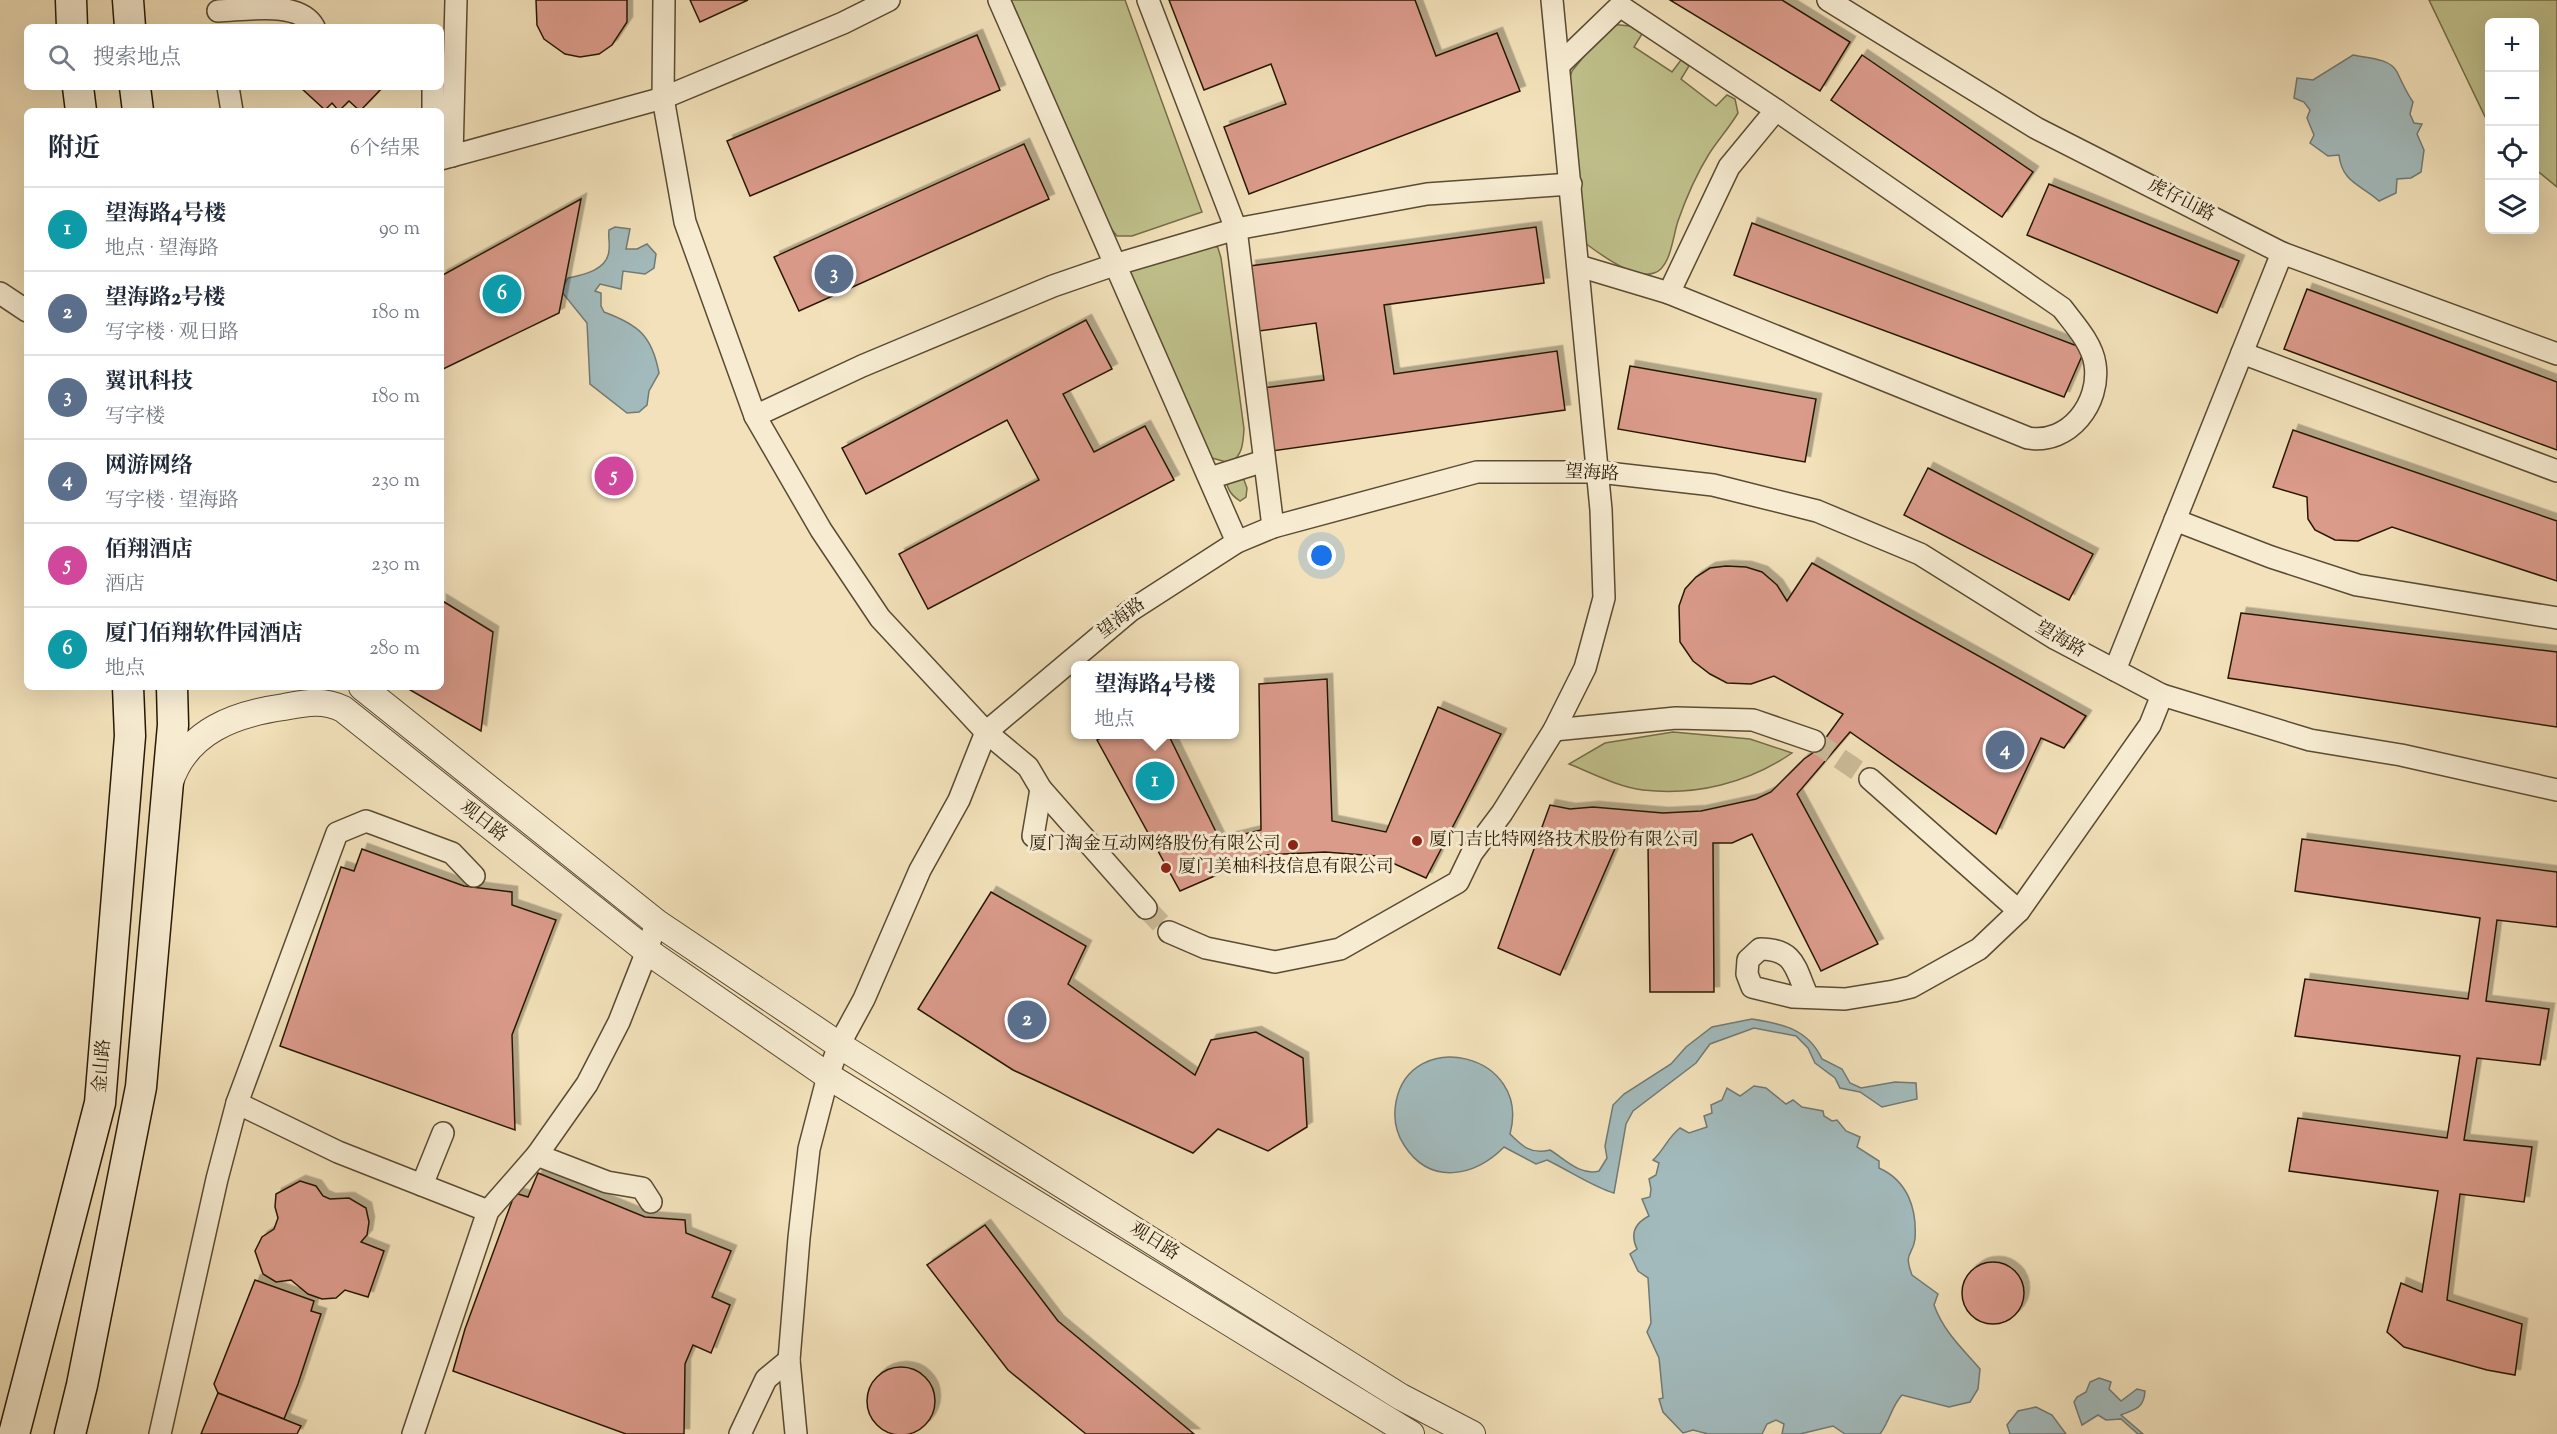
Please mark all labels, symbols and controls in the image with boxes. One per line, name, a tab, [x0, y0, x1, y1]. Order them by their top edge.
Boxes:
map controls	[2485, 18, 2539, 234]
button: +	[2485, 18, 2539, 72]
search box	[24, 24, 444, 90]
icon: search	[45, 41, 78, 74]
text: 搜索地点	[93, 43, 181, 75]
button: −	[2485, 72, 2539, 126]
button: locate	[2485, 126, 2539, 180]
text: 附近	[48, 131, 100, 168]
text: 6个结果	[350, 135, 420, 164]
street label: 虎仔山路	[2143, 173, 2219, 229]
button: layers	[2485, 180, 2539, 234]
text: 望海路4号楼	[105, 199, 226, 231]
text: 1	[64, 215, 71, 244]
text: 90 m	[379, 215, 420, 244]
text: 地点 · 望海路	[105, 235, 219, 264]
pin: 3	[814, 252, 854, 296]
pin: 6	[482, 272, 522, 316]
text: 望海路2号楼	[105, 283, 225, 315]
text: 2	[63, 299, 72, 328]
text: 180 m	[372, 299, 420, 328]
text: 写字楼 · 观日路	[105, 319, 239, 348]
text: 翼讯科技	[105, 367, 193, 399]
text: 3	[63, 383, 72, 412]
text: 180 m	[372, 383, 420, 412]
text: 写字楼	[105, 403, 165, 432]
text: 网游网络	[105, 451, 193, 483]
pin: 5	[594, 454, 634, 498]
street label: 望海路	[1564, 460, 1620, 488]
text: 4	[62, 467, 73, 496]
text: 230 m	[371, 467, 420, 496]
text: 写字楼 · 望海路	[105, 487, 239, 516]
text: 佰翔酒店	[105, 535, 193, 567]
your location	[1307, 541, 1336, 570]
text: 5	[64, 551, 71, 580]
text: 230 m	[371, 551, 420, 580]
text: 酒店	[105, 571, 145, 600]
street label: 望海路	[1093, 592, 1151, 646]
street label: 望海路	[2030, 615, 2090, 665]
text: 厦门佰翔软件园酒店	[105, 619, 303, 651]
text: 6	[63, 635, 72, 664]
text: 280 m	[369, 635, 420, 664]
text: 地点	[105, 655, 145, 684]
popup	[1071, 661, 1239, 739]
text: 望海路4号楼	[1094, 670, 1216, 702]
text: 地点	[1094, 706, 1134, 735]
pin: 4	[1986, 728, 2024, 772]
pin: 1	[1136, 758, 1174, 804]
street label: 观日路	[454, 795, 512, 849]
place label: 厦门吉比特网络技术股份有限公司	[1429, 828, 1699, 854]
place label: 厦门淘金互动网络股份有限公司	[1029, 832, 1281, 858]
marker: 厦门吉比特网络技术股份有限公司	[1410, 834, 1424, 848]
marker: 厦门淘金互动网络股份有限公司	[1286, 838, 1300, 852]
place label: 厦门美柚科技信息有限公司	[1178, 855, 1394, 881]
marker: 厦门美柚科技信息有限公司	[1159, 861, 1173, 875]
pin: 2	[1008, 998, 1046, 1042]
street label: 金山路	[88, 1038, 118, 1094]
street label: 观日路	[1124, 1217, 1184, 1267]

